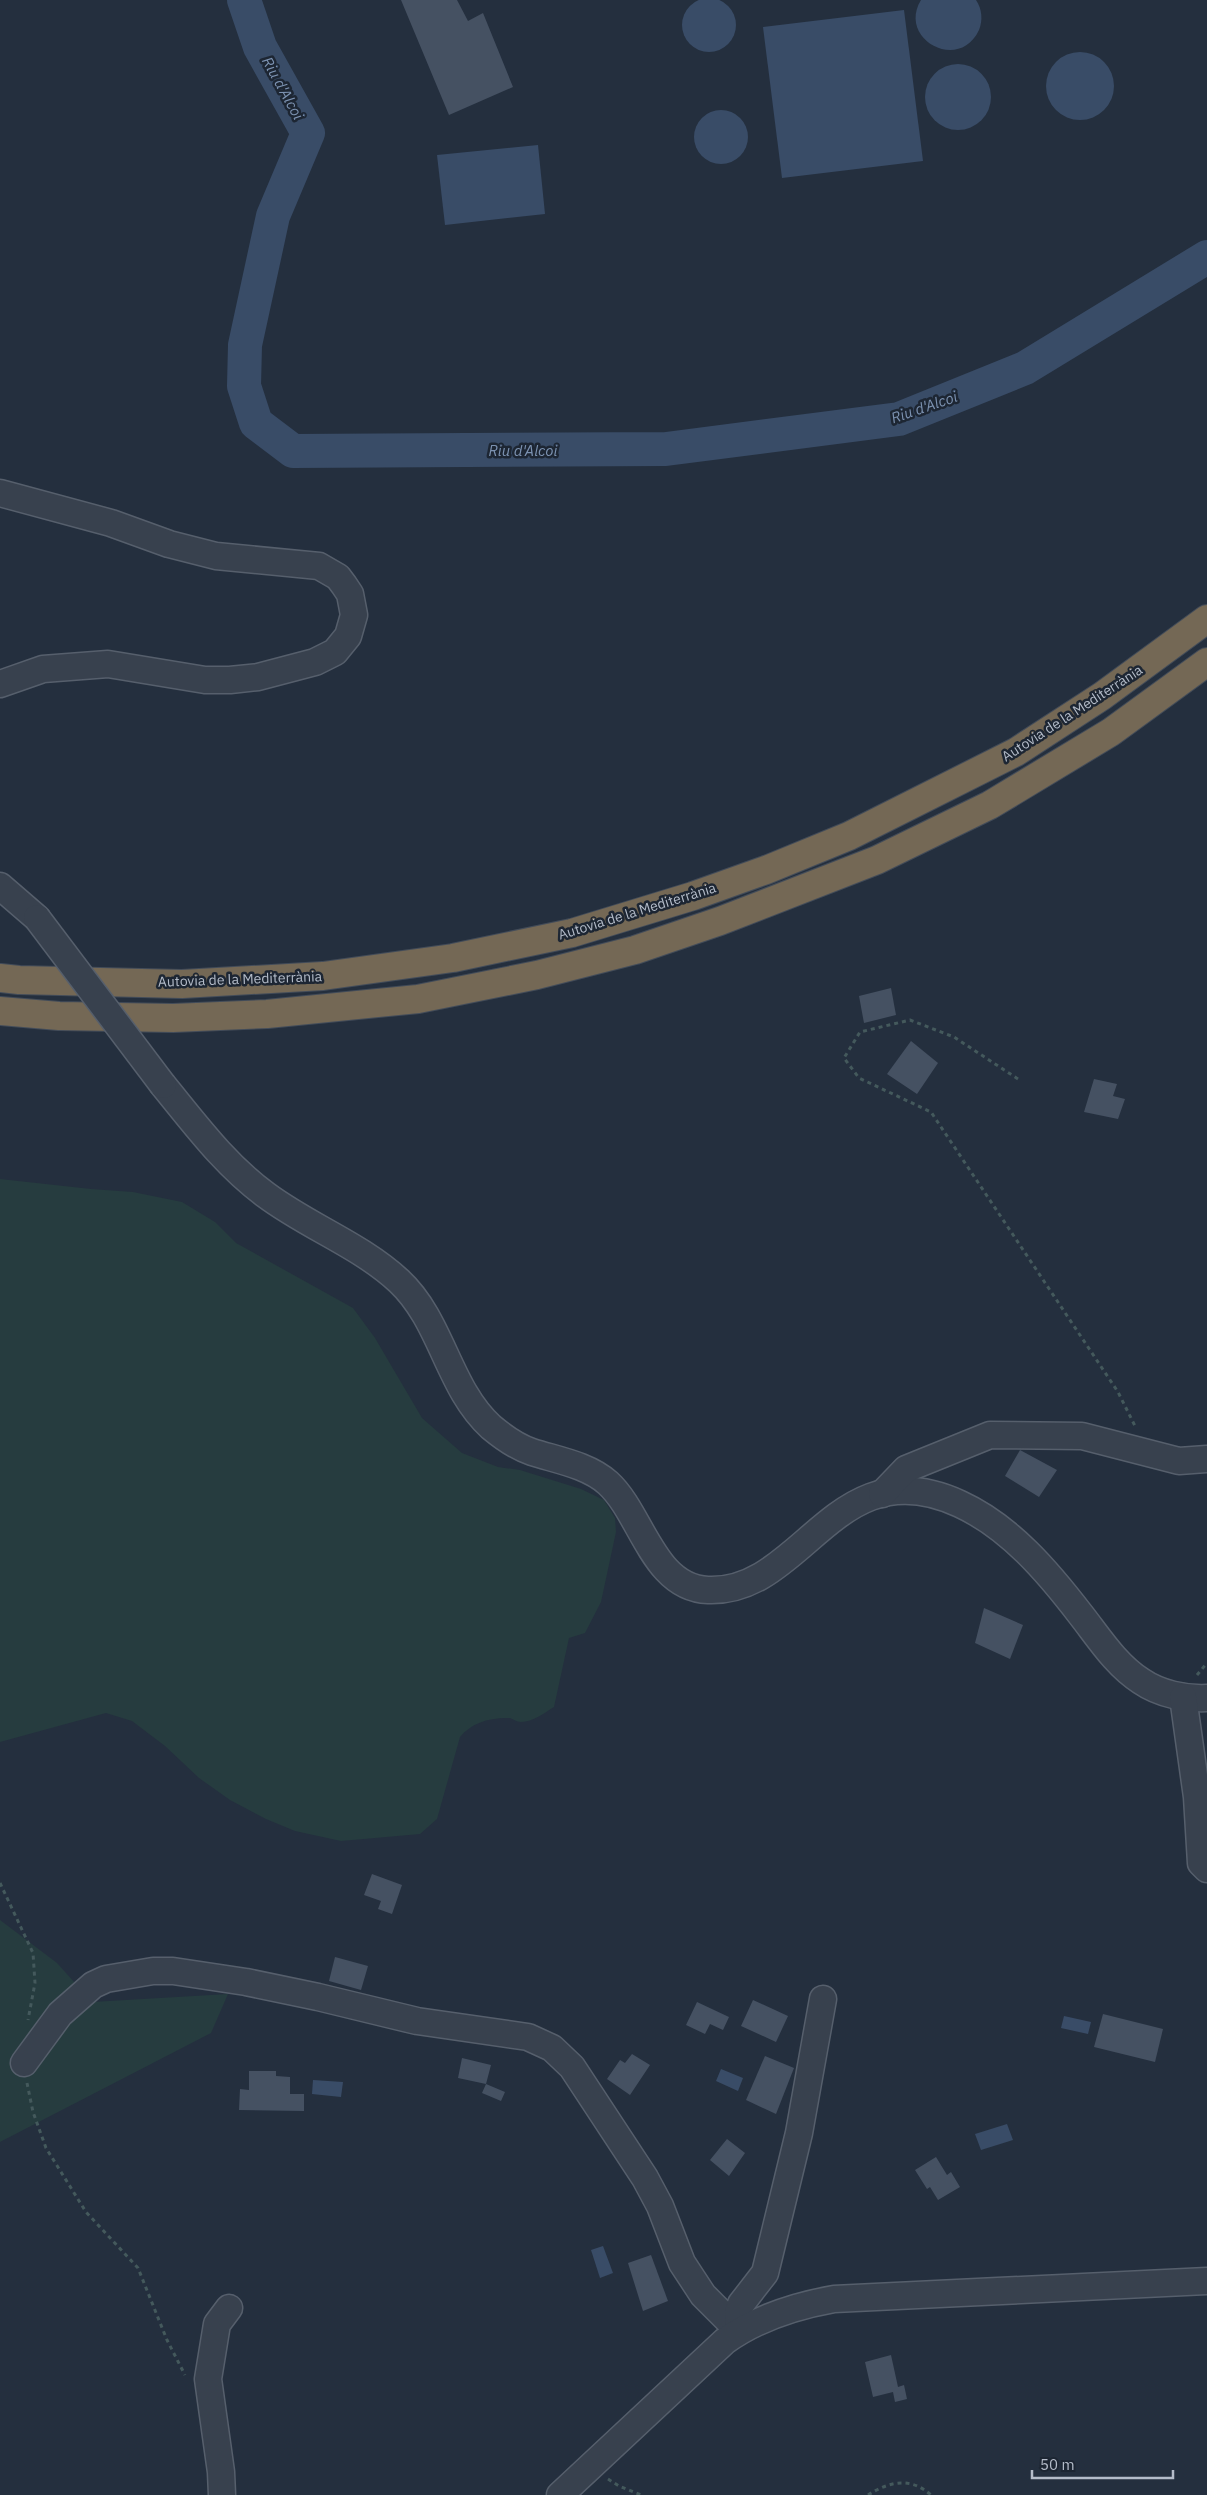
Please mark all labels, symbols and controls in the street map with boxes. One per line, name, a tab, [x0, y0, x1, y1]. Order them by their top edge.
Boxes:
water label: Riu d'Alcoi	[258, 53, 308, 123]
water label: Riu d'Alcoi	[888, 387, 960, 427]
water label: Riu d'Alcoi	[488, 441, 558, 460]
street label: Autovia de la Mediterrània	[998, 660, 1146, 765]
street label: Autovia de la Mediterrània	[556, 878, 719, 944]
street label: Autovia de la Mediterrània	[158, 967, 323, 991]
scale bar	[1032, 2448, 1173, 2480]
text: 50 m	[1040, 2455, 1075, 2474]

